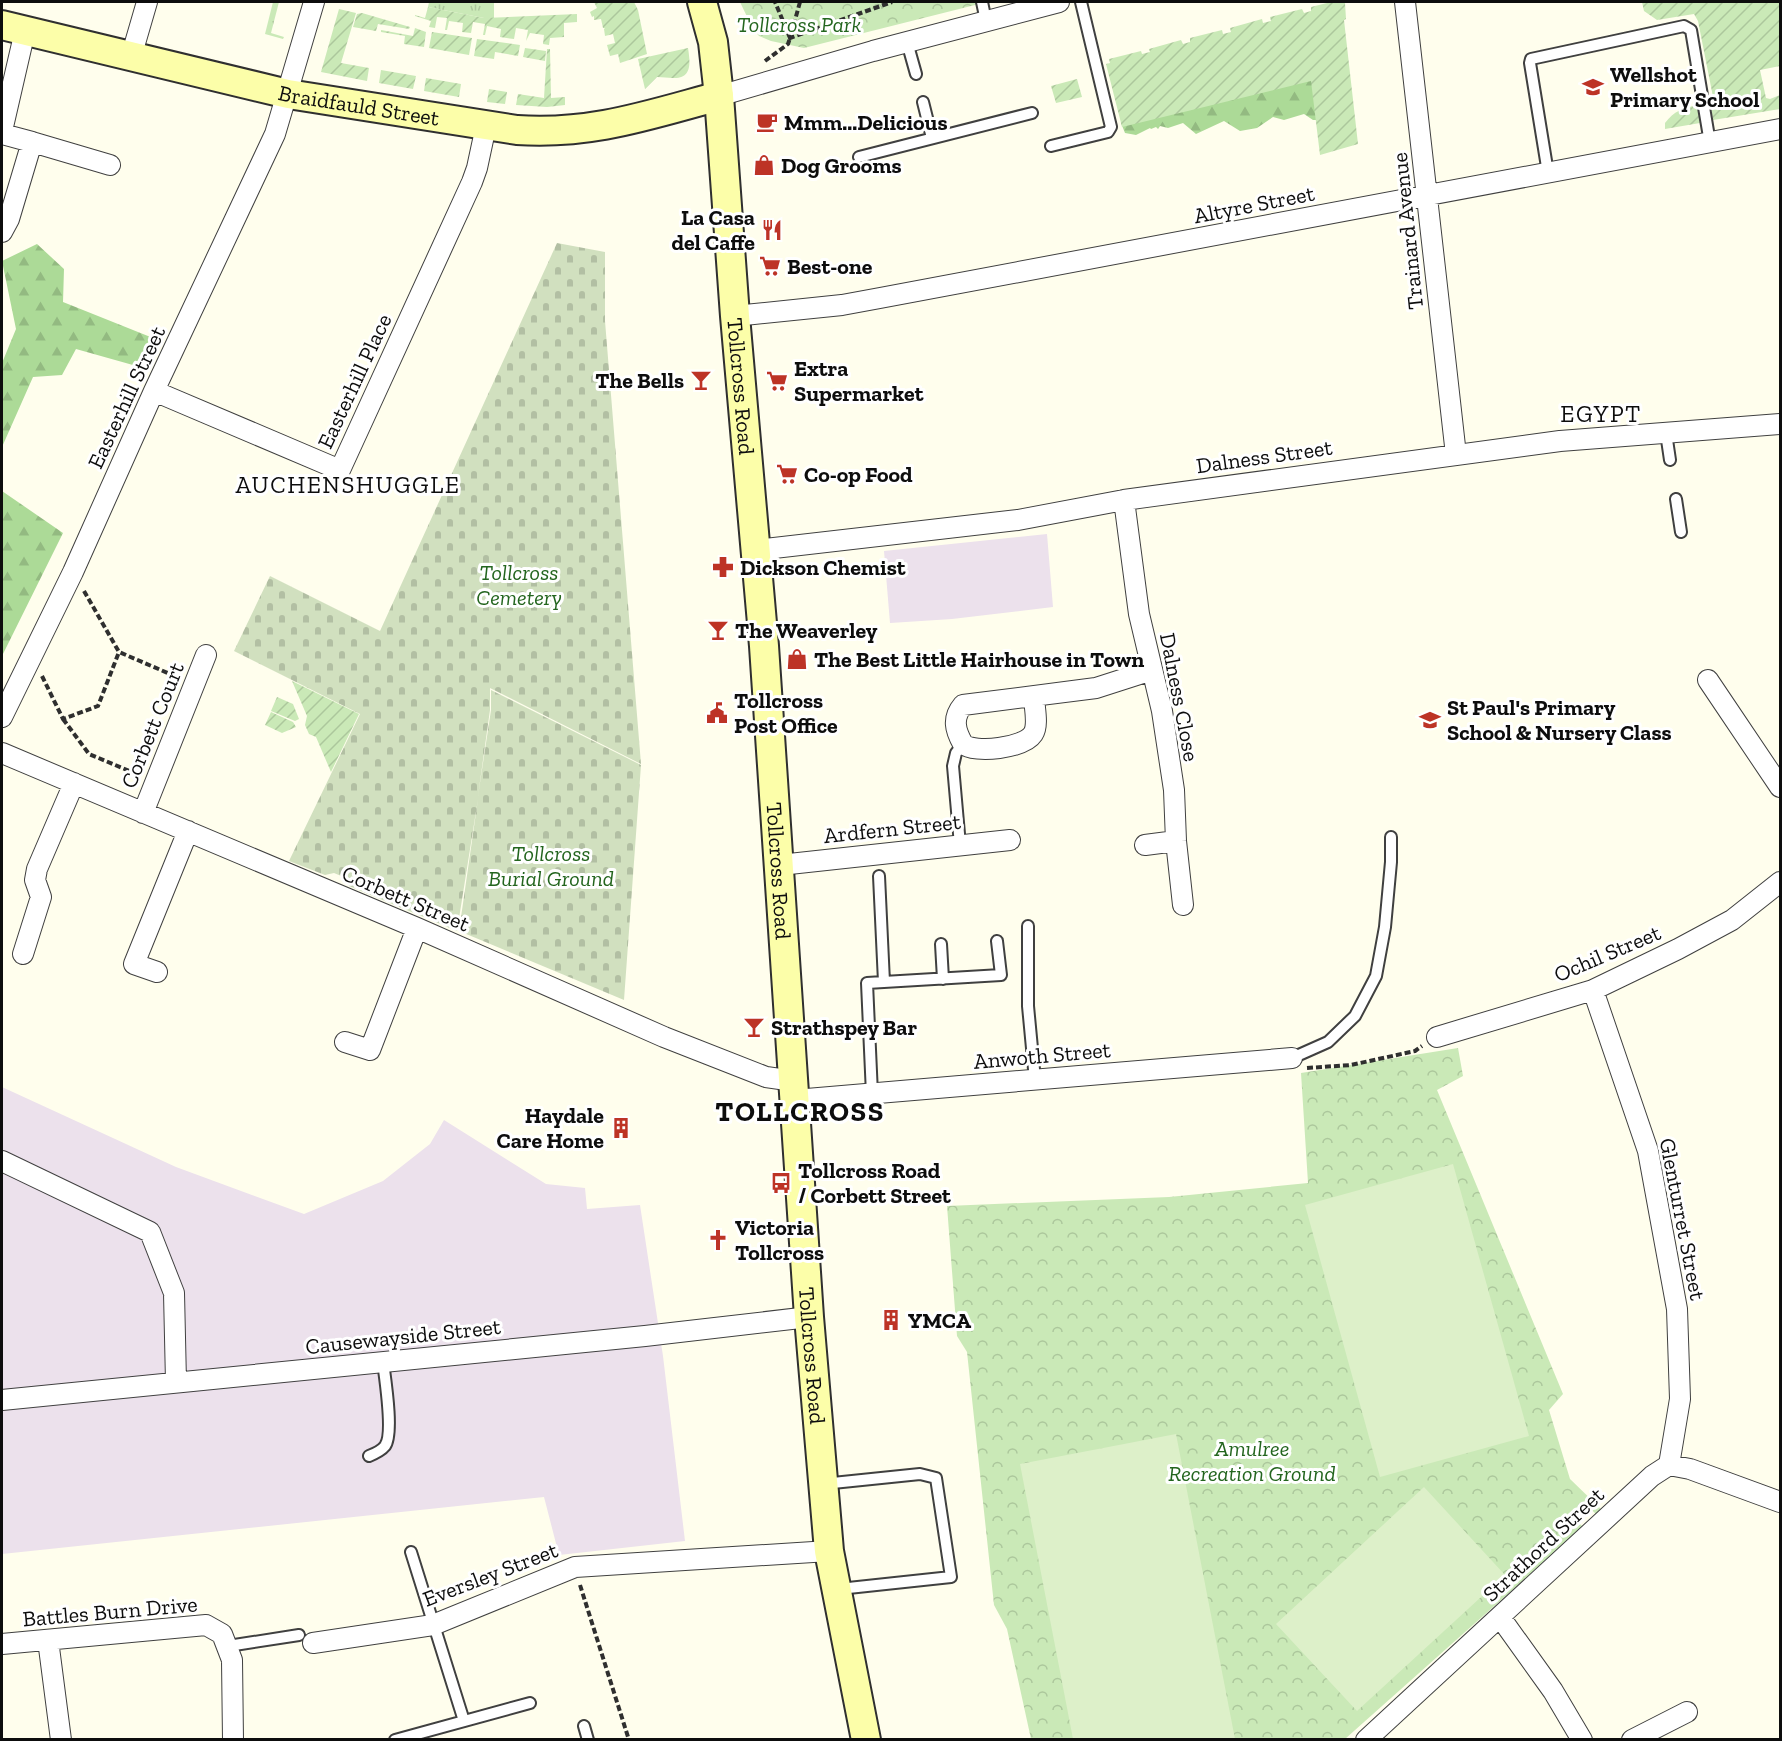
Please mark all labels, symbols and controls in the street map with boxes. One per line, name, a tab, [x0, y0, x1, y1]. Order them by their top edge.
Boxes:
park label: Tollcross Park	[737, 11, 861, 38]
place label: Wellshot Primary School	[1610, 61, 1759, 113]
school or university icon: Wellshot Primary School	[1581, 75, 1605, 99]
street label: Braidfauld Street	[276, 79, 442, 132]
place label: Mmm...Delicious	[784, 109, 948, 136]
cafe icon: Mmm...Delicious	[755, 110, 779, 134]
street label: Trainard Avenue	[1386, 151, 1429, 311]
place label: Dog Grooms	[781, 152, 902, 179]
shop icon: Dog Grooms	[752, 153, 776, 177]
street label: Altyre Street	[1192, 179, 1317, 229]
place label: La Casa del Caffe	[671, 204, 755, 256]
restaurant icon: La Casa del Caffe	[760, 218, 784, 242]
place label: Best-one	[787, 253, 873, 280]
supermarket icon: Best-one	[758, 254, 782, 278]
street label: Easterhill Place	[311, 310, 397, 453]
street label: Tollcross Road	[721, 317, 760, 456]
street label: Easterhill Street	[82, 321, 172, 473]
place label: Extra Supermarket	[794, 355, 924, 407]
place label: The Bells	[595, 367, 684, 394]
bar icon: The Bells	[689, 368, 713, 392]
supermarket icon: Extra Supermarket	[765, 369, 789, 393]
district label: EGYPT	[1560, 399, 1642, 428]
street label: Dalness Street	[1194, 433, 1335, 479]
place label: Co-op Food	[804, 461, 913, 488]
supermarket icon: Co-op Food	[775, 462, 799, 486]
district label: AUCHENSHUGGLE	[236, 470, 460, 499]
place label: Dickson Chemist	[740, 554, 906, 581]
pharmacy icon: Dickson Chemist	[711, 555, 735, 579]
park label: Tollcross Cemetery	[476, 559, 562, 611]
place label: The Weaverley	[735, 617, 878, 644]
bar icon: The Weaverley	[706, 618, 730, 642]
street label: Dalness Close	[1154, 631, 1205, 764]
place label: The Best Little Hairhouse in Town	[814, 646, 1144, 673]
shop icon: The Best Little Hairhouse in Town	[785, 647, 809, 671]
street label: Corbett Court	[115, 658, 190, 792]
place label: Tollcross Post Office	[734, 687, 838, 739]
place label: St Paul's Primary School & Nursery Class	[1447, 694, 1672, 746]
public building icon: Tollcross Post Office	[705, 701, 729, 725]
school or university icon: St Paul's Primary School & Nursery Class	[1418, 708, 1442, 732]
street label: Tollcross Road	[761, 801, 797, 940]
street label: Ardfern Street	[822, 808, 963, 849]
park label: Tollcross Burial Ground	[488, 840, 614, 892]
street label: Corbett Street	[338, 859, 474, 938]
street label: Ochil Street	[1550, 919, 1665, 988]
place label: Strathspey Bar	[771, 1014, 917, 1041]
bar icon: Strathspey Bar	[742, 1015, 766, 1039]
street label: Anwoth Street	[972, 1036, 1113, 1075]
district label: TOLLCROSS	[715, 1095, 885, 1128]
place label: Haydale Care Home	[497, 1102, 604, 1154]
building icon: Haydale Care Home	[609, 1116, 633, 1140]
street label: Glenturret Street	[1654, 1136, 1712, 1303]
place label: Tollcross Road / Corbett Street	[798, 1157, 951, 1209]
bus stop icon: Tollcross Road / Corbett Street	[769, 1171, 793, 1195]
place label: Victoria Tollcross	[735, 1214, 824, 1266]
church icon: Victoria Tollcross	[706, 1228, 730, 1252]
street label: Tollcross Road	[793, 1286, 831, 1425]
place label: YMCA	[908, 1307, 972, 1334]
building icon: YMCA	[879, 1308, 903, 1332]
street label: Causewayside Street	[304, 1313, 503, 1360]
park label: Amulree Recreation Ground	[1168, 1435, 1336, 1487]
street label: Strathord Street	[1477, 1481, 1610, 1607]
street label: Eversley Street	[419, 1536, 562, 1613]
street label: Battles Burn Drive	[22, 1590, 199, 1633]

